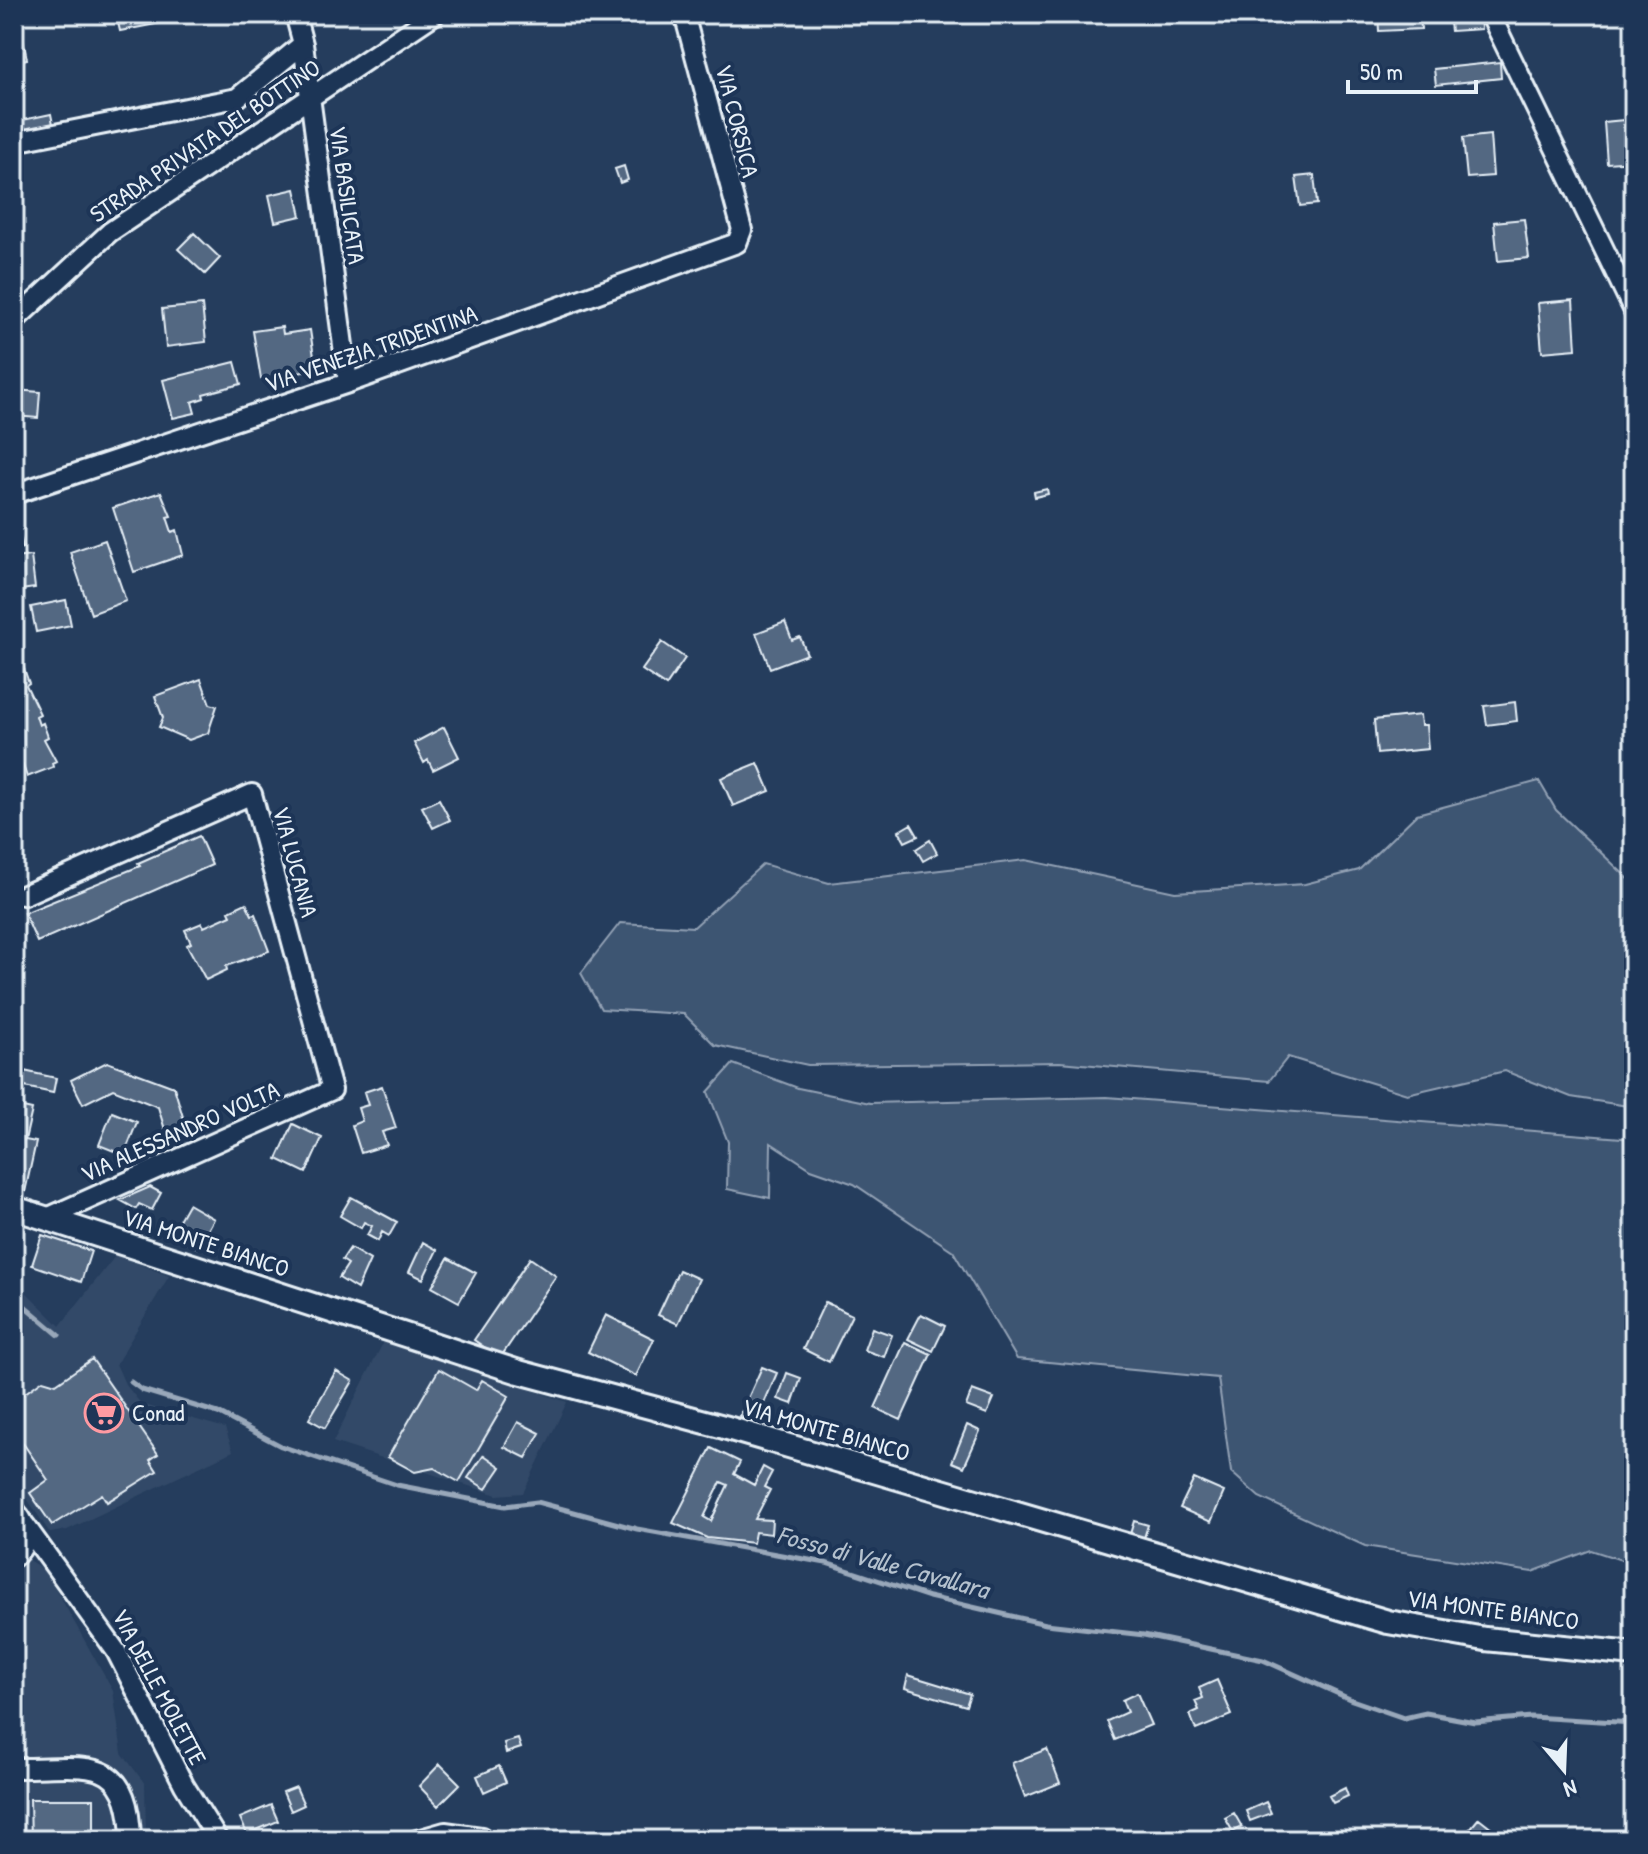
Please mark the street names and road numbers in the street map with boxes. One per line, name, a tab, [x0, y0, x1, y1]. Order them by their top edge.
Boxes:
street label: STRADA PRIVATA DEL BOTTINO	[83, 51, 326, 229]
street label: VIA CORSICA	[709, 61, 768, 181]
street label: VIA BASILICATA	[322, 124, 374, 266]
street label: VIA VENEZIA TRIDENTINA	[260, 297, 481, 399]
street label: VIA LUCANIA	[266, 803, 326, 921]
street label: VIA ALESSANDRO VOLTA	[75, 1073, 284, 1189]
street label: VIA MONTE BIANCO	[119, 1200, 293, 1284]
street label: VIA MONTE BIANCO	[739, 1390, 914, 1468]
street label: VIA MONTE BIANCO	[1405, 1581, 1581, 1637]
street label: VIA DELLE MOLETTE	[105, 1603, 215, 1771]

